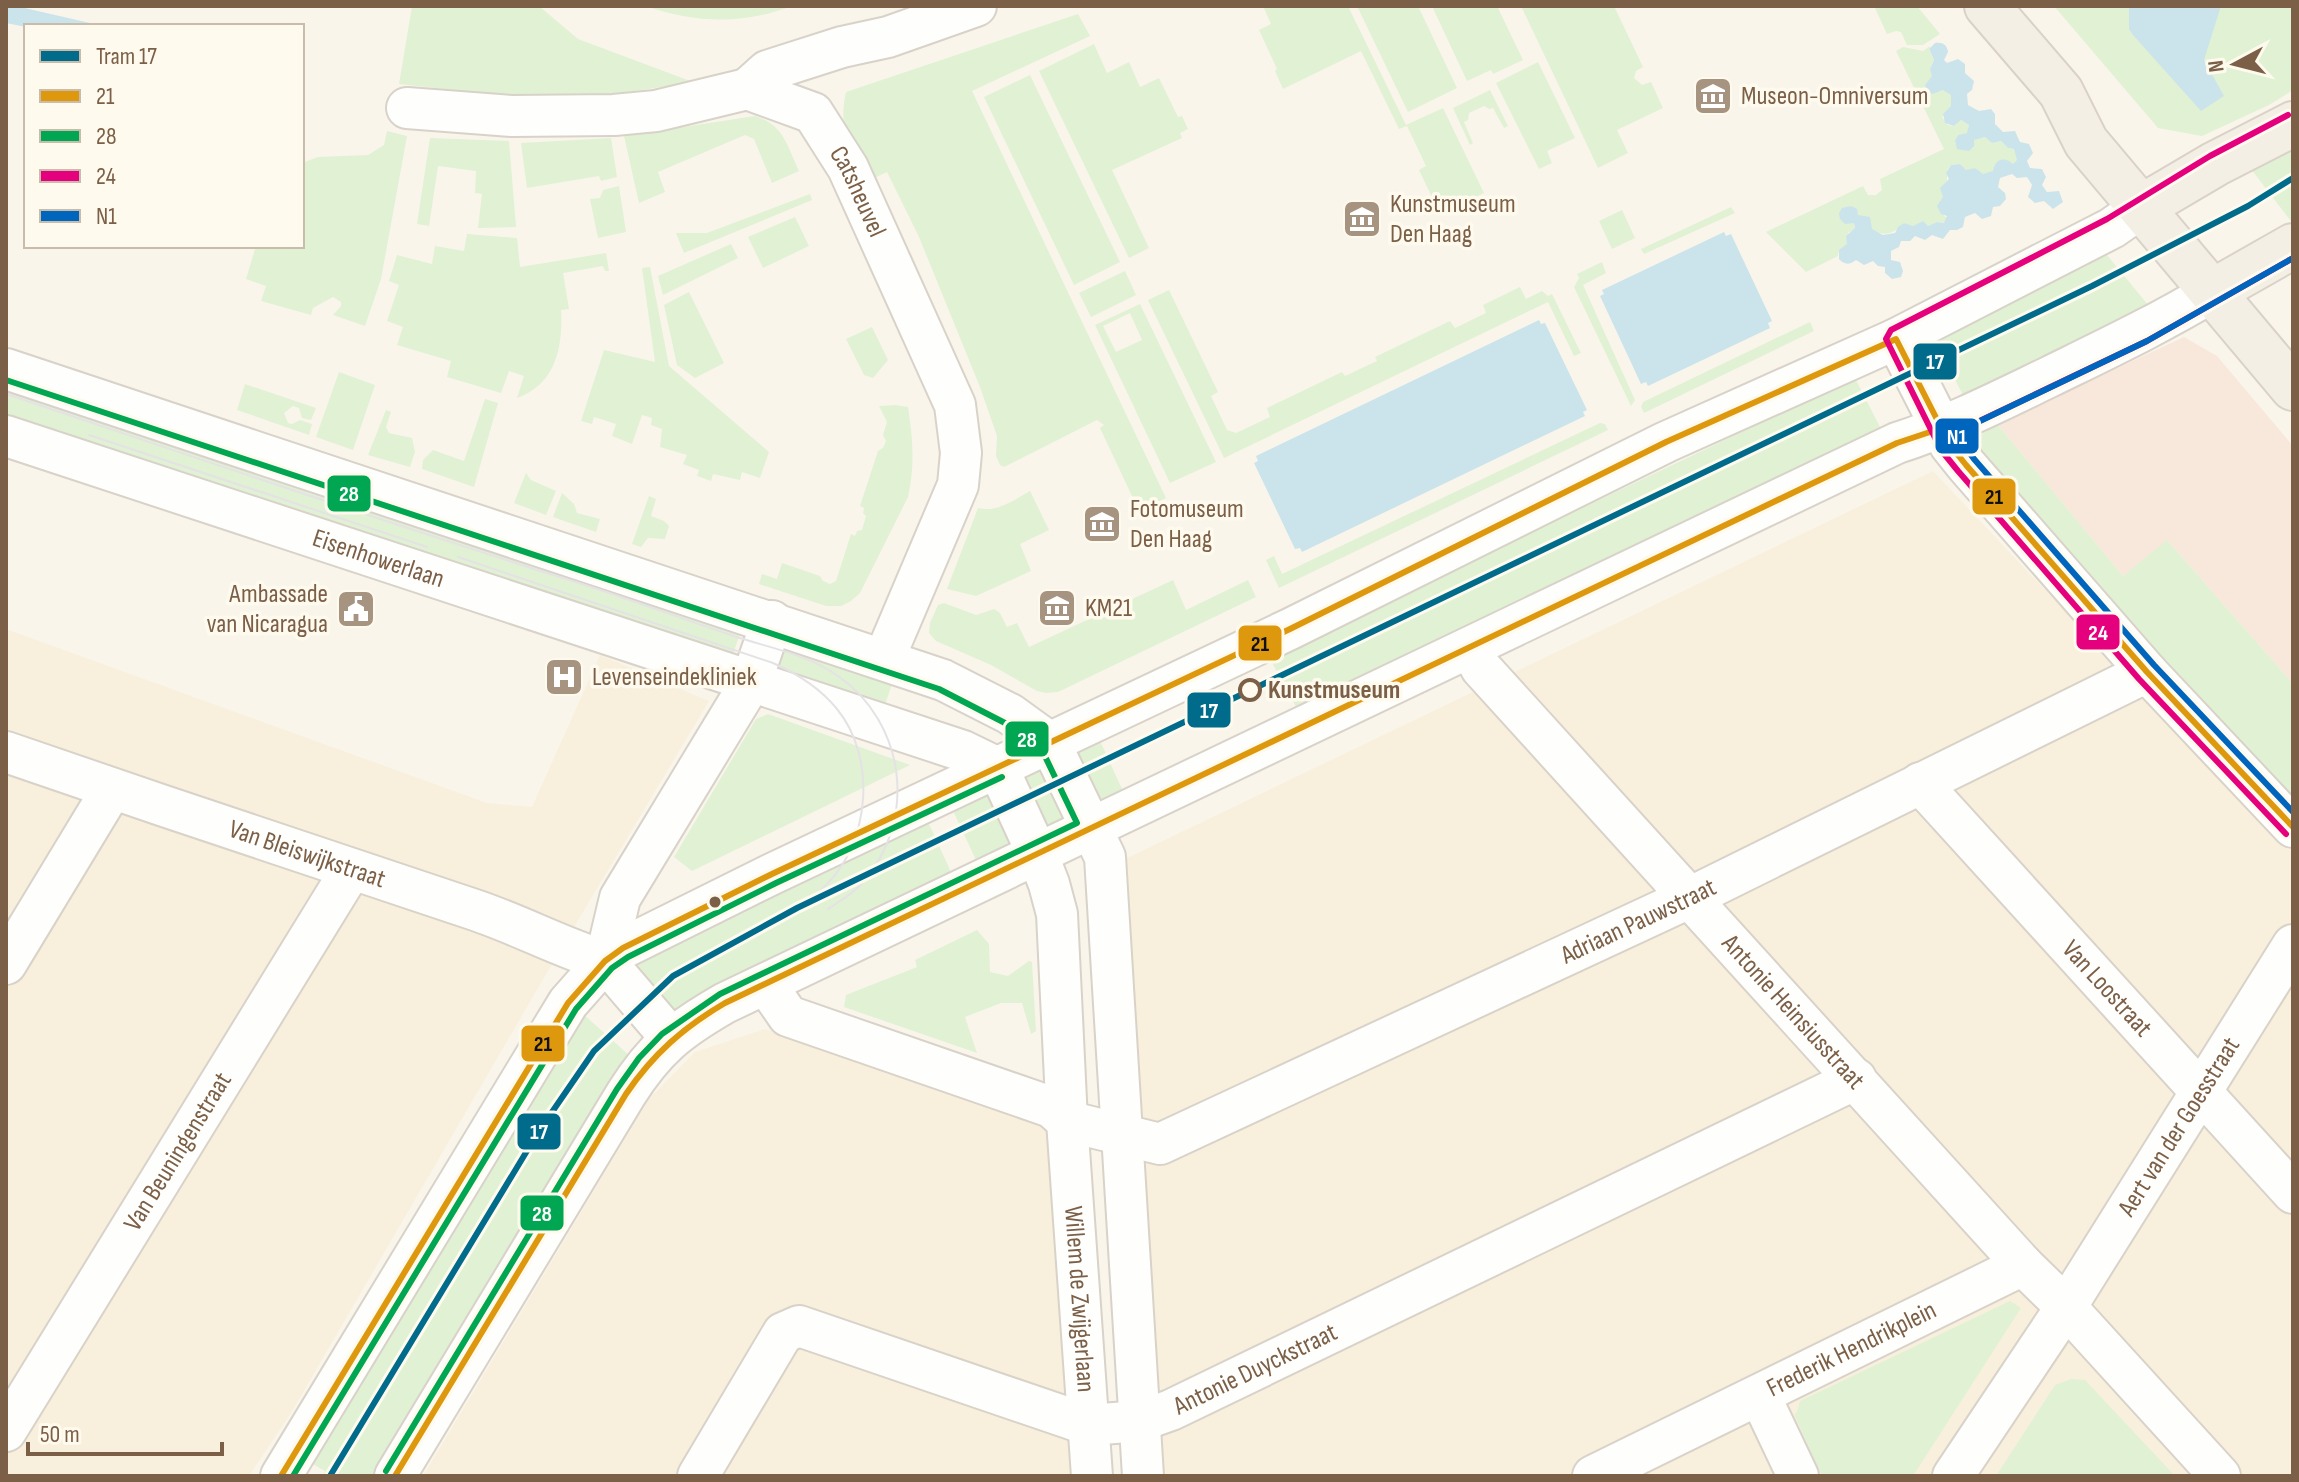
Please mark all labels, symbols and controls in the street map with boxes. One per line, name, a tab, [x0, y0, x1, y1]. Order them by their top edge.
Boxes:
legend	[24, 24, 304, 248]
north arrow	[2195, 24, 2275, 104]
text: Tram 17	[96, 42, 157, 71]
text: N	[2203, 59, 2231, 74]
museum icon: Museon-Omniversum	[1692, 75, 1734, 117]
place label: Museon-Omniversum	[1741, 81, 1928, 112]
text: 21	[96, 82, 115, 111]
text: 28	[96, 122, 116, 151]
street label: Catsheuvel	[823, 140, 893, 242]
text: 24	[96, 162, 116, 191]
place label: Kunstmuseum Den Haag	[1390, 189, 1516, 250]
museum icon: Kunstmuseum Den Haag	[1341, 198, 1383, 240]
text: N1	[96, 202, 117, 231]
line badge: 17	[1912, 342, 1958, 381]
text: 17	[1926, 349, 1944, 376]
line badge: N1	[1934, 417, 1980, 455]
text: N1	[1947, 424, 1968, 451]
line badge: 28	[326, 474, 372, 513]
line badge: 21	[1971, 477, 2017, 516]
text: 28	[339, 481, 359, 508]
text: 21	[1985, 484, 2004, 511]
place label: Fotomuseum Den Haag	[1130, 494, 1244, 555]
museum icon: Fotomuseum Den Haag	[1081, 503, 1123, 545]
street label: Eisenhowerlaan	[309, 522, 448, 595]
place label: Ambassade van Nicaragua	[207, 579, 328, 640]
museum icon: KM21	[1036, 587, 1078, 629]
public building icon: Ambassade van Nicaragua	[335, 588, 377, 630]
place label: KM21	[1085, 593, 1132, 624]
line badge: 24	[2075, 613, 2121, 651]
text: 24	[2088, 620, 2108, 647]
line badge: 21	[1237, 624, 1283, 662]
text: 21	[1251, 631, 1270, 658]
hospital icon: Levenseindekliniek	[543, 656, 585, 698]
place label: Levenseindekliniek	[592, 662, 757, 693]
place label: Kunstmuseum	[1268, 675, 1400, 706]
marker: Kunstmuseum	[1239, 679, 1261, 701]
line badge: 17	[1186, 691, 1232, 729]
text: 17	[1200, 698, 1218, 725]
line badge: 28	[1004, 720, 1050, 758]
text: 28	[1017, 727, 1037, 754]
street label: Van Bleiswijkstraat	[225, 814, 389, 895]
street label: Adriaan Pauwstraat	[1555, 872, 1721, 971]
unlabelled marker	[707, 894, 723, 910]
street label: Antonie Heinsiusstraat	[1715, 927, 1871, 1096]
street label: Van Loostraat	[2055, 934, 2159, 1043]
line badge: 21	[520, 1024, 566, 1063]
text: 21	[534, 1031, 553, 1058]
street label: Aert van der Goesstraat	[2111, 1032, 2247, 1223]
street label: Van Beuningenstraat	[117, 1067, 238, 1237]
line badge: 17	[516, 1112, 562, 1151]
text: 17	[530, 1119, 548, 1146]
line badge: 28	[519, 1194, 565, 1232]
text: 28	[532, 1201, 552, 1228]
street label: Willem de Zwijgerlaan	[1058, 1205, 1102, 1393]
street label: Frederik Hendrikplein	[1762, 1294, 1941, 1404]
street label: Antonie Duyckstraat	[1168, 1317, 1342, 1422]
scale bar	[28, 1406, 222, 1456]
text: 50 m	[40, 1420, 80, 1449]

